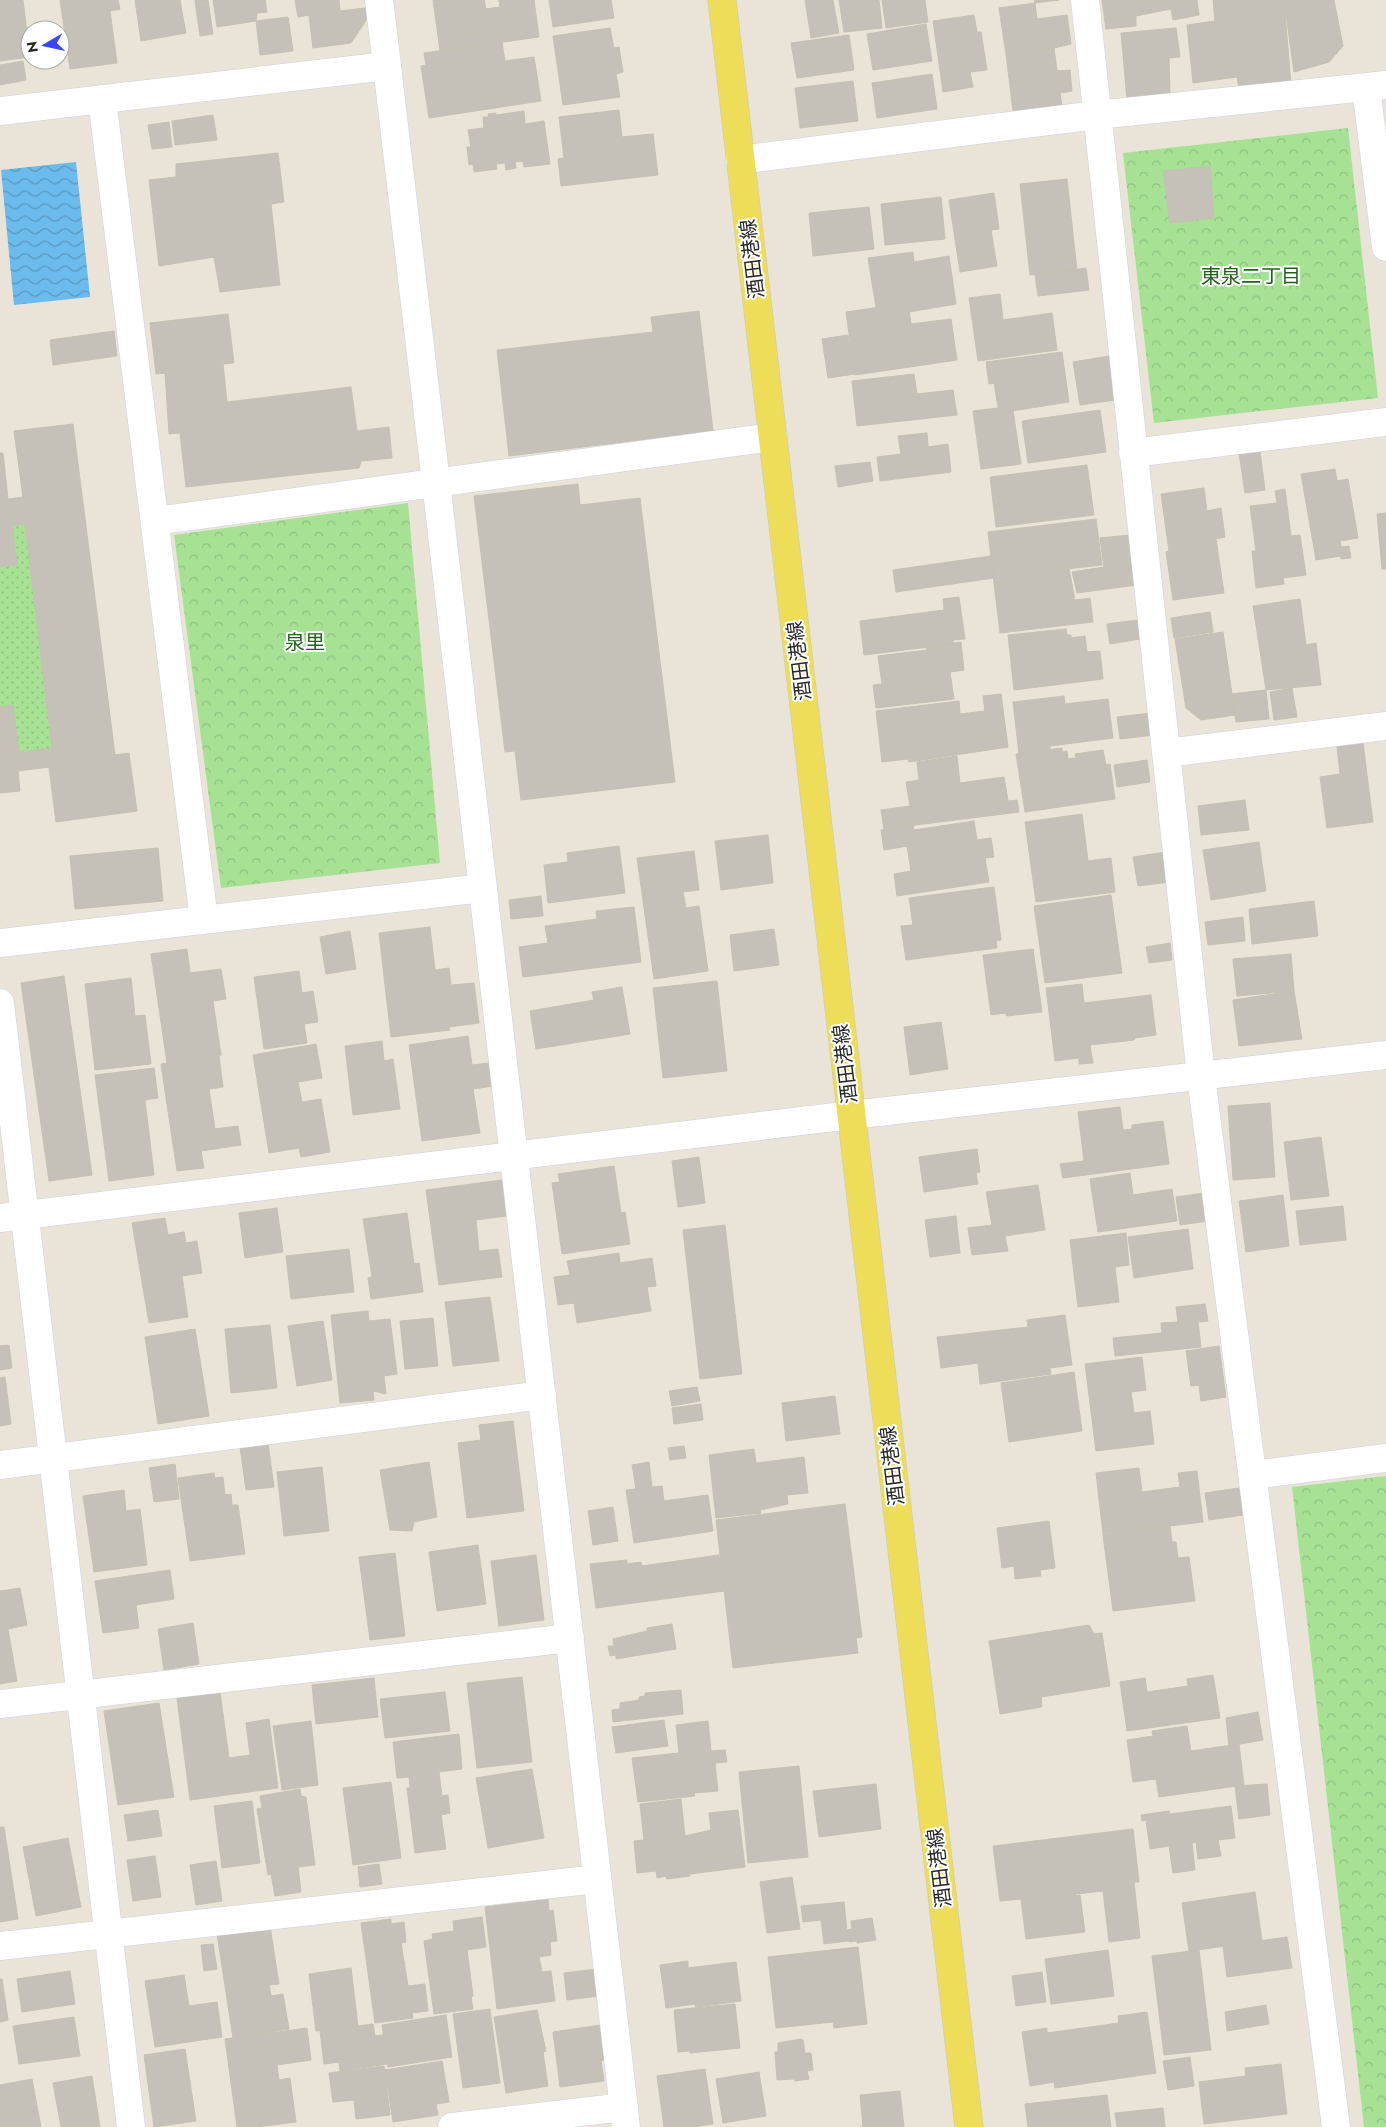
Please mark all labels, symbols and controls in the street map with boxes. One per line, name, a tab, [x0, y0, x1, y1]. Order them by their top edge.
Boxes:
north arrow	[20, 20, 70, 70]
text: N	[21, 40, 43, 54]
street label: 酒田港線	[733, 217, 772, 300]
park label: 東泉二丁目	[1201, 262, 1301, 291]
street label: 酒田港線	[780, 619, 819, 702]
park label: 泉里	[285, 628, 325, 657]
street label: 酒田港線	[826, 1022, 865, 1105]
street label: 酒田港線	[873, 1424, 912, 1507]
street label: 酒田港線	[920, 1826, 959, 1909]

